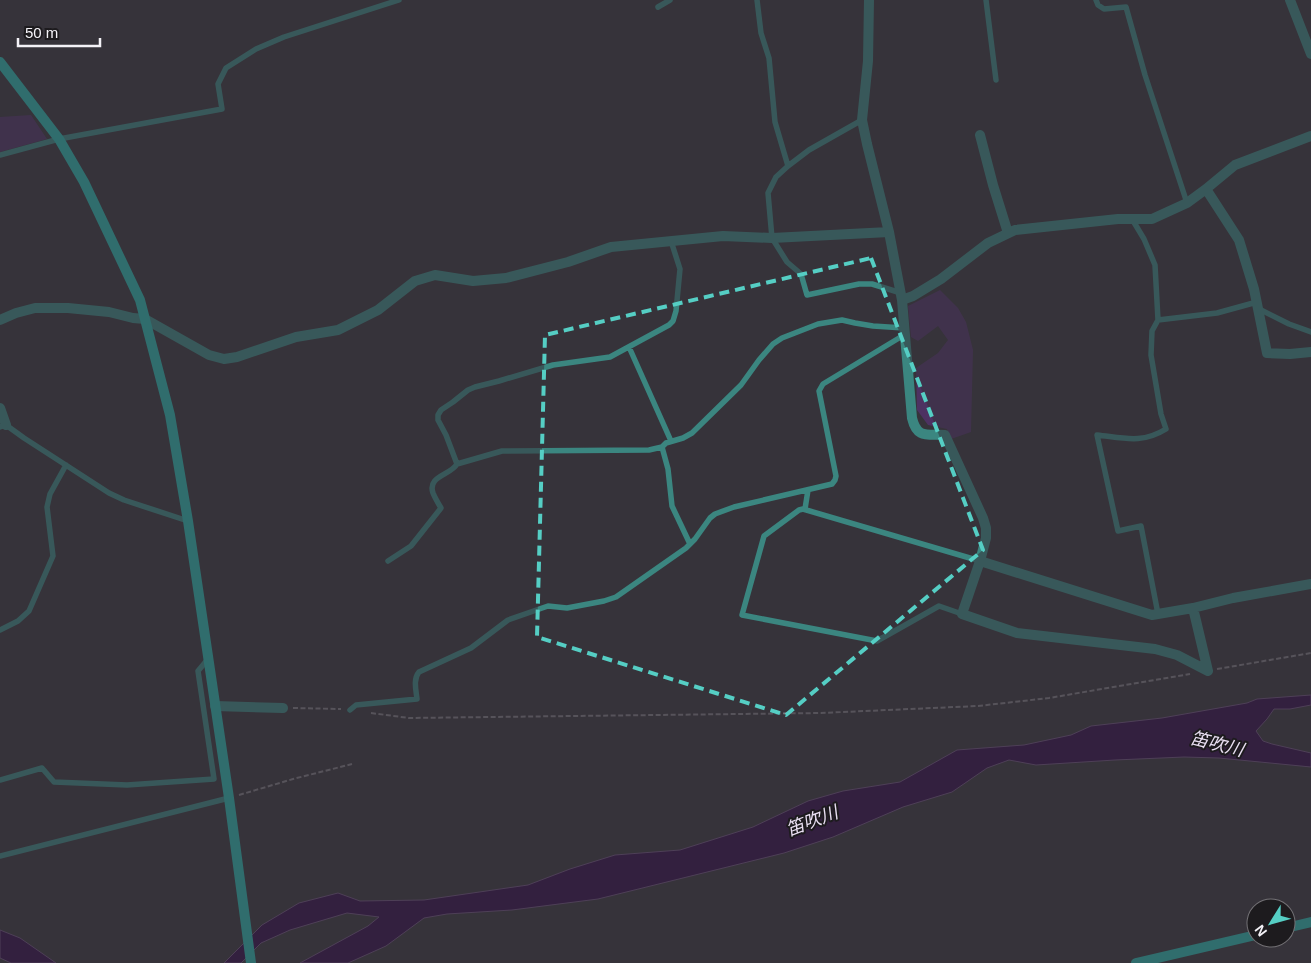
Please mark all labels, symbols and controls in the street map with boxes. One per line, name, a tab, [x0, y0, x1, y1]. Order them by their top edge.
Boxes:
scale bar	[18, 15, 100, 47]
text: 50 m	[25, 24, 58, 41]
water label: 笛吹川	[1188, 728, 1248, 761]
water label: 笛吹川	[783, 801, 843, 840]
north arrow	[1246, 898, 1296, 948]
text: N	[1251, 922, 1270, 940]

